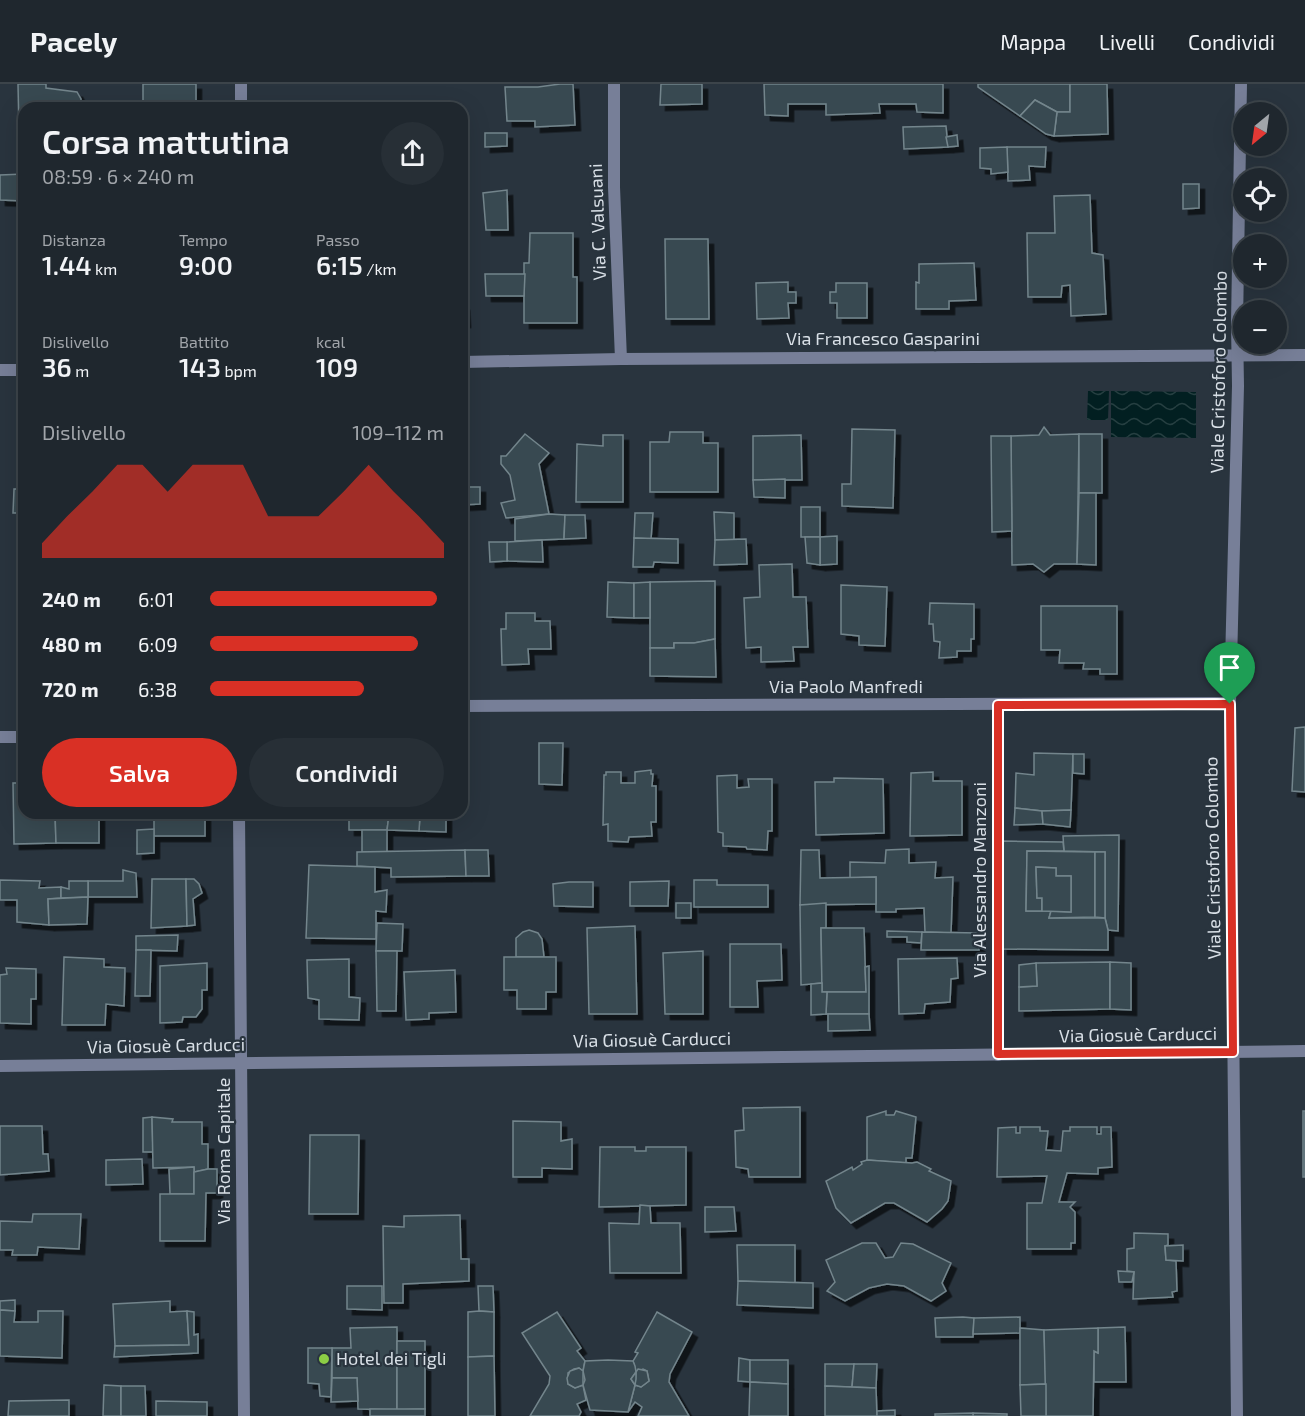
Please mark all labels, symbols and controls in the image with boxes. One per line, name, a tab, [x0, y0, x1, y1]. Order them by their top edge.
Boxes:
text: Pacely	[30, 24, 117, 58]
text: Mappa	[1000, 29, 1066, 54]
text: Livelli	[1099, 29, 1155, 54]
text: Condividi	[1188, 29, 1275, 54]
north arrow	[1233, 102, 1287, 156]
map controls	[1233, 102, 1287, 354]
text: Corsa mattutina	[42, 121, 290, 161]
button: share	[381, 122, 444, 185]
street label: Via C. Valsuani	[584, 163, 610, 281]
text: 08:59 · 6 × 240 m	[42, 164, 194, 188]
button: locate	[1233, 168, 1287, 222]
text: Distanza	[42, 230, 106, 249]
text: Tempo	[179, 230, 227, 249]
text: Passo	[316, 230, 360, 249]
button: +	[1233, 234, 1287, 288]
text: 1.44	[42, 249, 92, 280]
text: 9:00	[179, 249, 233, 280]
text: 6:15	[316, 249, 363, 280]
text: km	[92, 259, 117, 278]
text: /km	[363, 259, 397, 278]
street label: Viale Cristoforo Colombo	[1205, 270, 1231, 474]
button: −	[1233, 300, 1287, 354]
street label: Via Francesco Gasparini	[786, 327, 980, 349]
text: Dislivello	[42, 332, 109, 351]
text: Battito	[179, 332, 229, 351]
text: kcal	[316, 332, 345, 351]
text: 36	[42, 351, 72, 382]
text: 143	[179, 351, 221, 382]
text: 109	[316, 351, 358, 382]
text: m	[72, 361, 89, 380]
text: bpm	[221, 361, 257, 380]
text: Dislivello	[42, 420, 126, 444]
text: 109–112 m	[352, 420, 444, 444]
text: 240 m	[42, 587, 101, 611]
text: 6:01	[138, 587, 174, 611]
text: 480 m	[42, 632, 102, 656]
text: 6:09	[138, 632, 178, 656]
pin	[1204, 642, 1255, 704]
icon: arrive	[1213, 651, 1246, 684]
street label: Via Paolo Manfredi	[769, 675, 923, 697]
text: 720 m	[42, 677, 99, 701]
text: 6:38	[138, 677, 177, 701]
button: Salva	[42, 738, 237, 807]
button: Condividi	[249, 738, 444, 807]
street label: Viale Cristoforo Colombo	[1199, 756, 1225, 960]
street label: Via Alessandro Manzoni	[968, 782, 990, 978]
street label: Via Giosuè Carducci	[1059, 1022, 1217, 1046]
street label: Via Giosuè Carducci	[573, 1027, 731, 1051]
street label: Via Giosuè Carducci	[87, 1033, 245, 1057]
street label: Via Roma Capitale	[212, 1077, 234, 1225]
place label: Hotel dei Tigli	[336, 1347, 446, 1369]
marker: Hotel dei Tigli	[317, 1352, 331, 1366]

